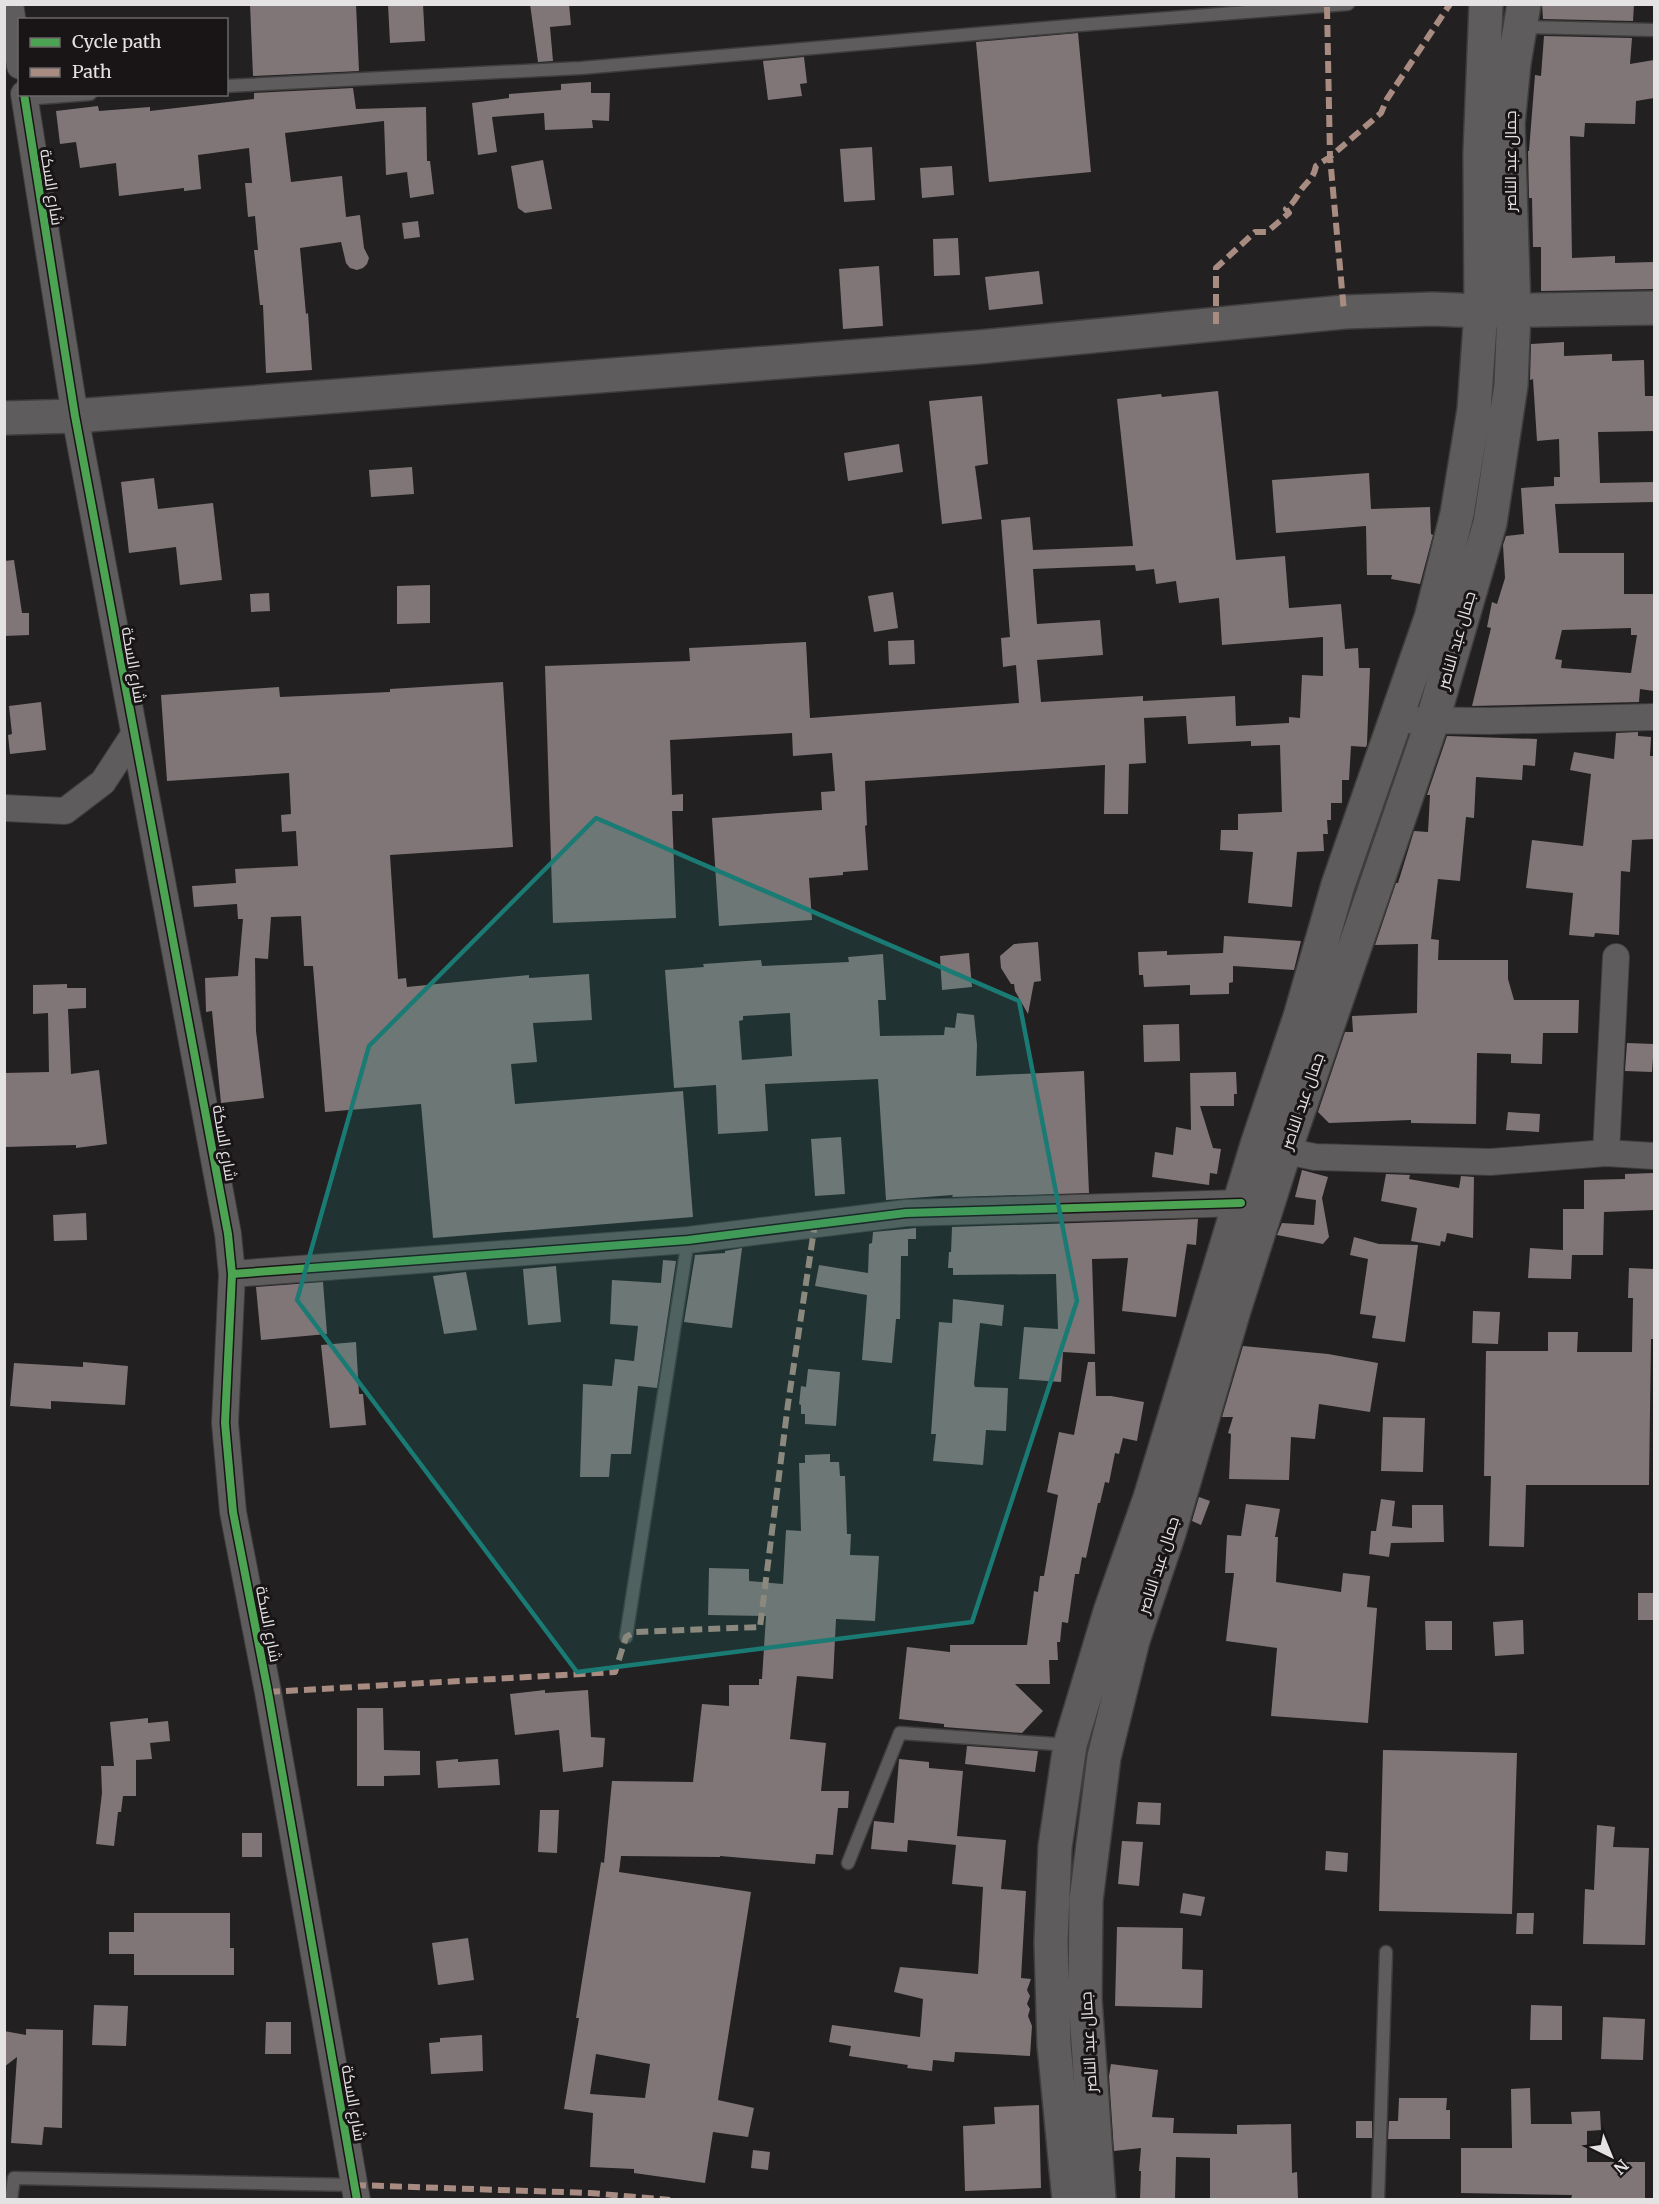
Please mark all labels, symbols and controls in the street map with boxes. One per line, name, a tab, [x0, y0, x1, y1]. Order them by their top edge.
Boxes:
legend	[18, 18, 228, 96]
text: Cycle path	[72, 30, 162, 53]
text: Path	[72, 60, 112, 83]
street label: جمال عبد الناصر	[1500, 111, 1521, 212]
street label: شارع السكة	[34, 147, 68, 227]
street label: جمال عبد الناصر	[1432, 589, 1480, 692]
street label: شارع السكة	[115, 625, 151, 705]
street label: جمال عبد الناصر	[1276, 1050, 1329, 1153]
street label: شارع السكة	[206, 1103, 242, 1183]
street label: جمال عبد الناصر	[1133, 1514, 1184, 1617]
street label: شارع السكة	[250, 1584, 286, 1664]
street label: جمال عبد الناصر	[1075, 1991, 1102, 2094]
street label: شارع السكة	[335, 2063, 371, 2143]
north arrow	[1581, 2126, 1641, 2186]
text: N	[1610, 2155, 1633, 2179]

